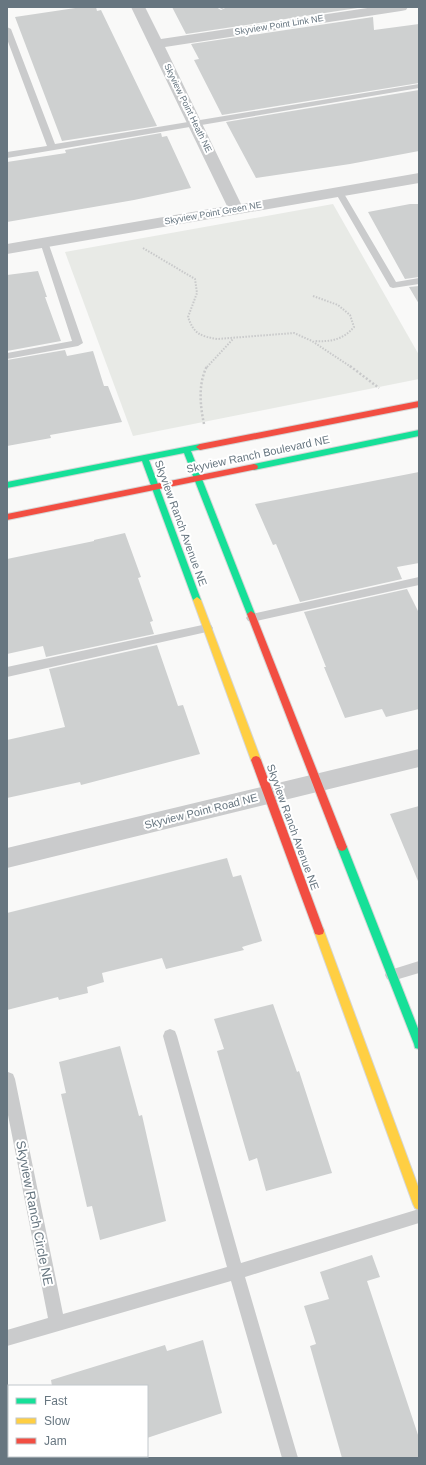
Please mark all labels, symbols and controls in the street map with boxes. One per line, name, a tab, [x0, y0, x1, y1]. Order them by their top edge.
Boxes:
street label: Skyview Point Link NE	[234, 13, 324, 37]
street label: Skyview Point Heath NE	[162, 62, 214, 154]
street label: Skyview Point Green NE	[164, 200, 262, 226]
street label: Skyview Ranch Boulevard NE	[185, 433, 331, 475]
street label: Skyview Ranch Avenue NE	[153, 458, 209, 588]
street label: Skyview Ranch Avenue NE	[265, 762, 321, 892]
street label: Skyview Point Road NE	[143, 791, 259, 831]
street label: Skyview Ranch Circle NE	[13, 1139, 56, 1287]
legend	[8, 1385, 148, 1457]
text: Fast	[44, 1394, 68, 1408]
text: Slow	[44, 1414, 70, 1428]
text: Jam	[44, 1434, 67, 1448]

